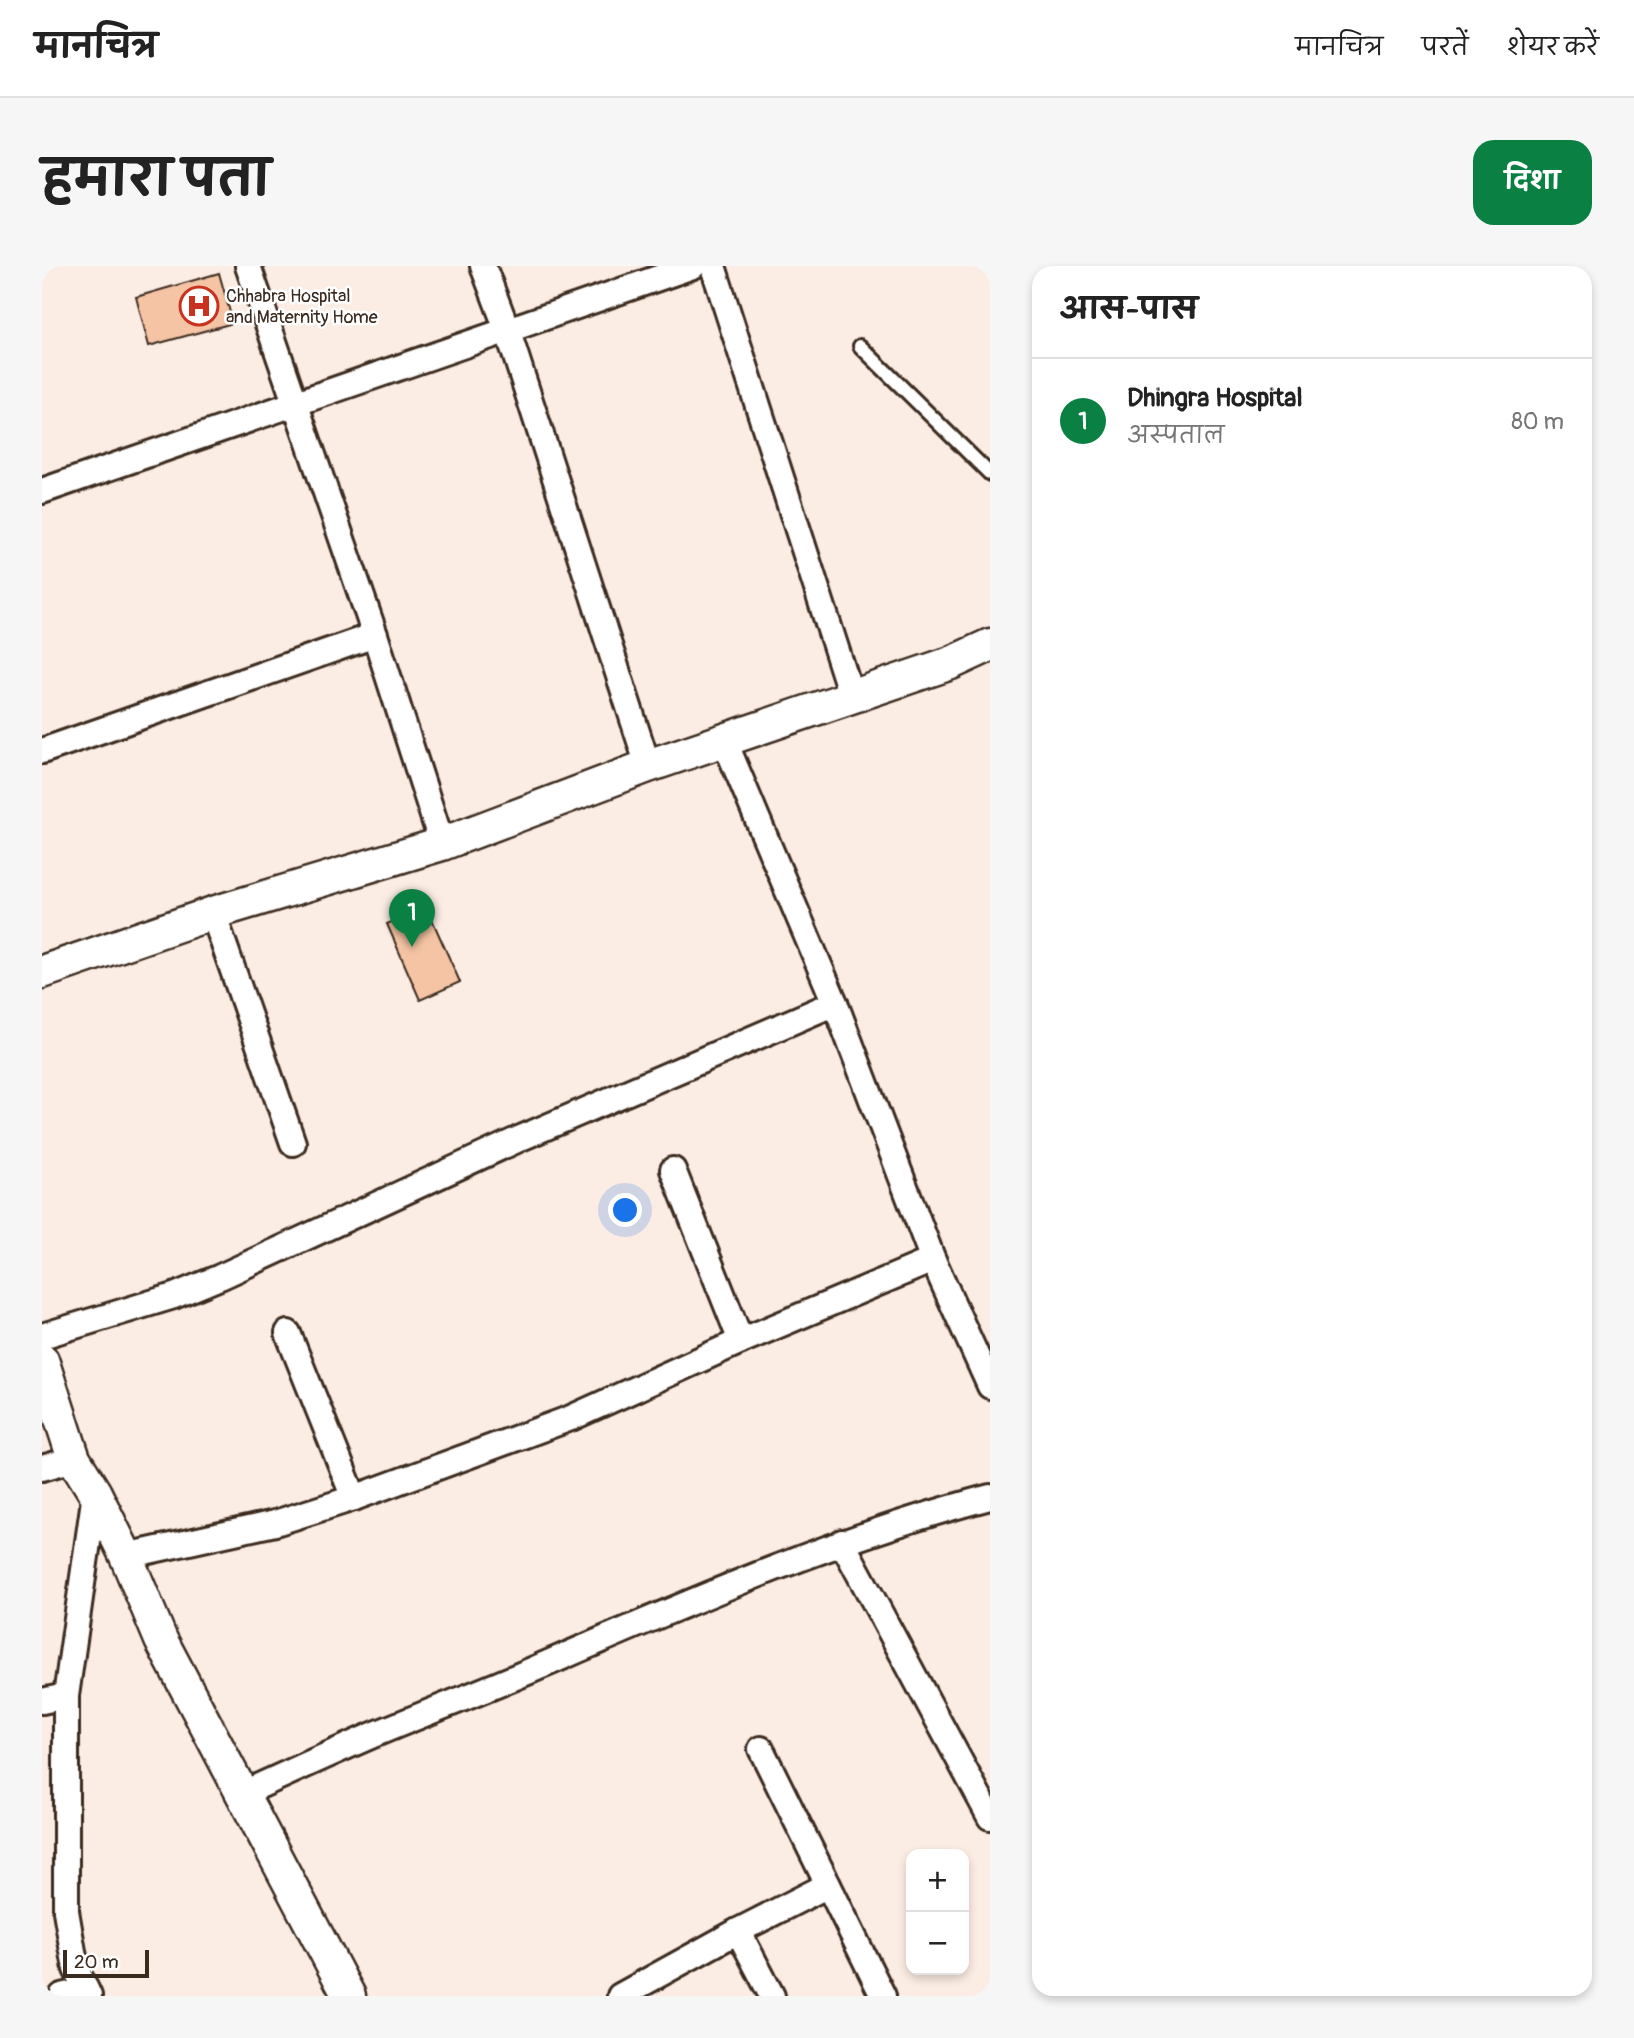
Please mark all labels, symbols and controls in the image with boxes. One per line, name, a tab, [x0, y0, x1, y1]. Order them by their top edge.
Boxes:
text: मानचित्र	[35, 26, 158, 67]
text: मानचित्र	[1295, 33, 1383, 62]
text: परतें	[1421, 33, 1469, 62]
text: शेयर करें	[1507, 33, 1599, 62]
button: दिशा	[1473, 140, 1592, 225]
text: हमारा पता	[42, 149, 270, 210]
hospital icon: Chhabra Hospital and Maternity Home	[178, 285, 220, 327]
place label: Chhabra Hospital and Maternity Home	[226, 285, 378, 329]
text: आस-पास	[1060, 291, 1198, 328]
text: Dhingra Hospital	[1127, 382, 1303, 414]
text: 1	[1079, 407, 1088, 436]
text: 80 m	[1511, 407, 1564, 436]
text: अस्पताल	[1127, 421, 1225, 450]
pin: 1	[389, 889, 435, 947]
your location	[608, 1193, 642, 1227]
map controls	[906, 1849, 969, 1975]
button: +	[906, 1849, 969, 1912]
button: −	[906, 1912, 969, 1975]
scale bar	[63, 1947, 149, 1979]
text: 20 m	[74, 1950, 119, 1974]

